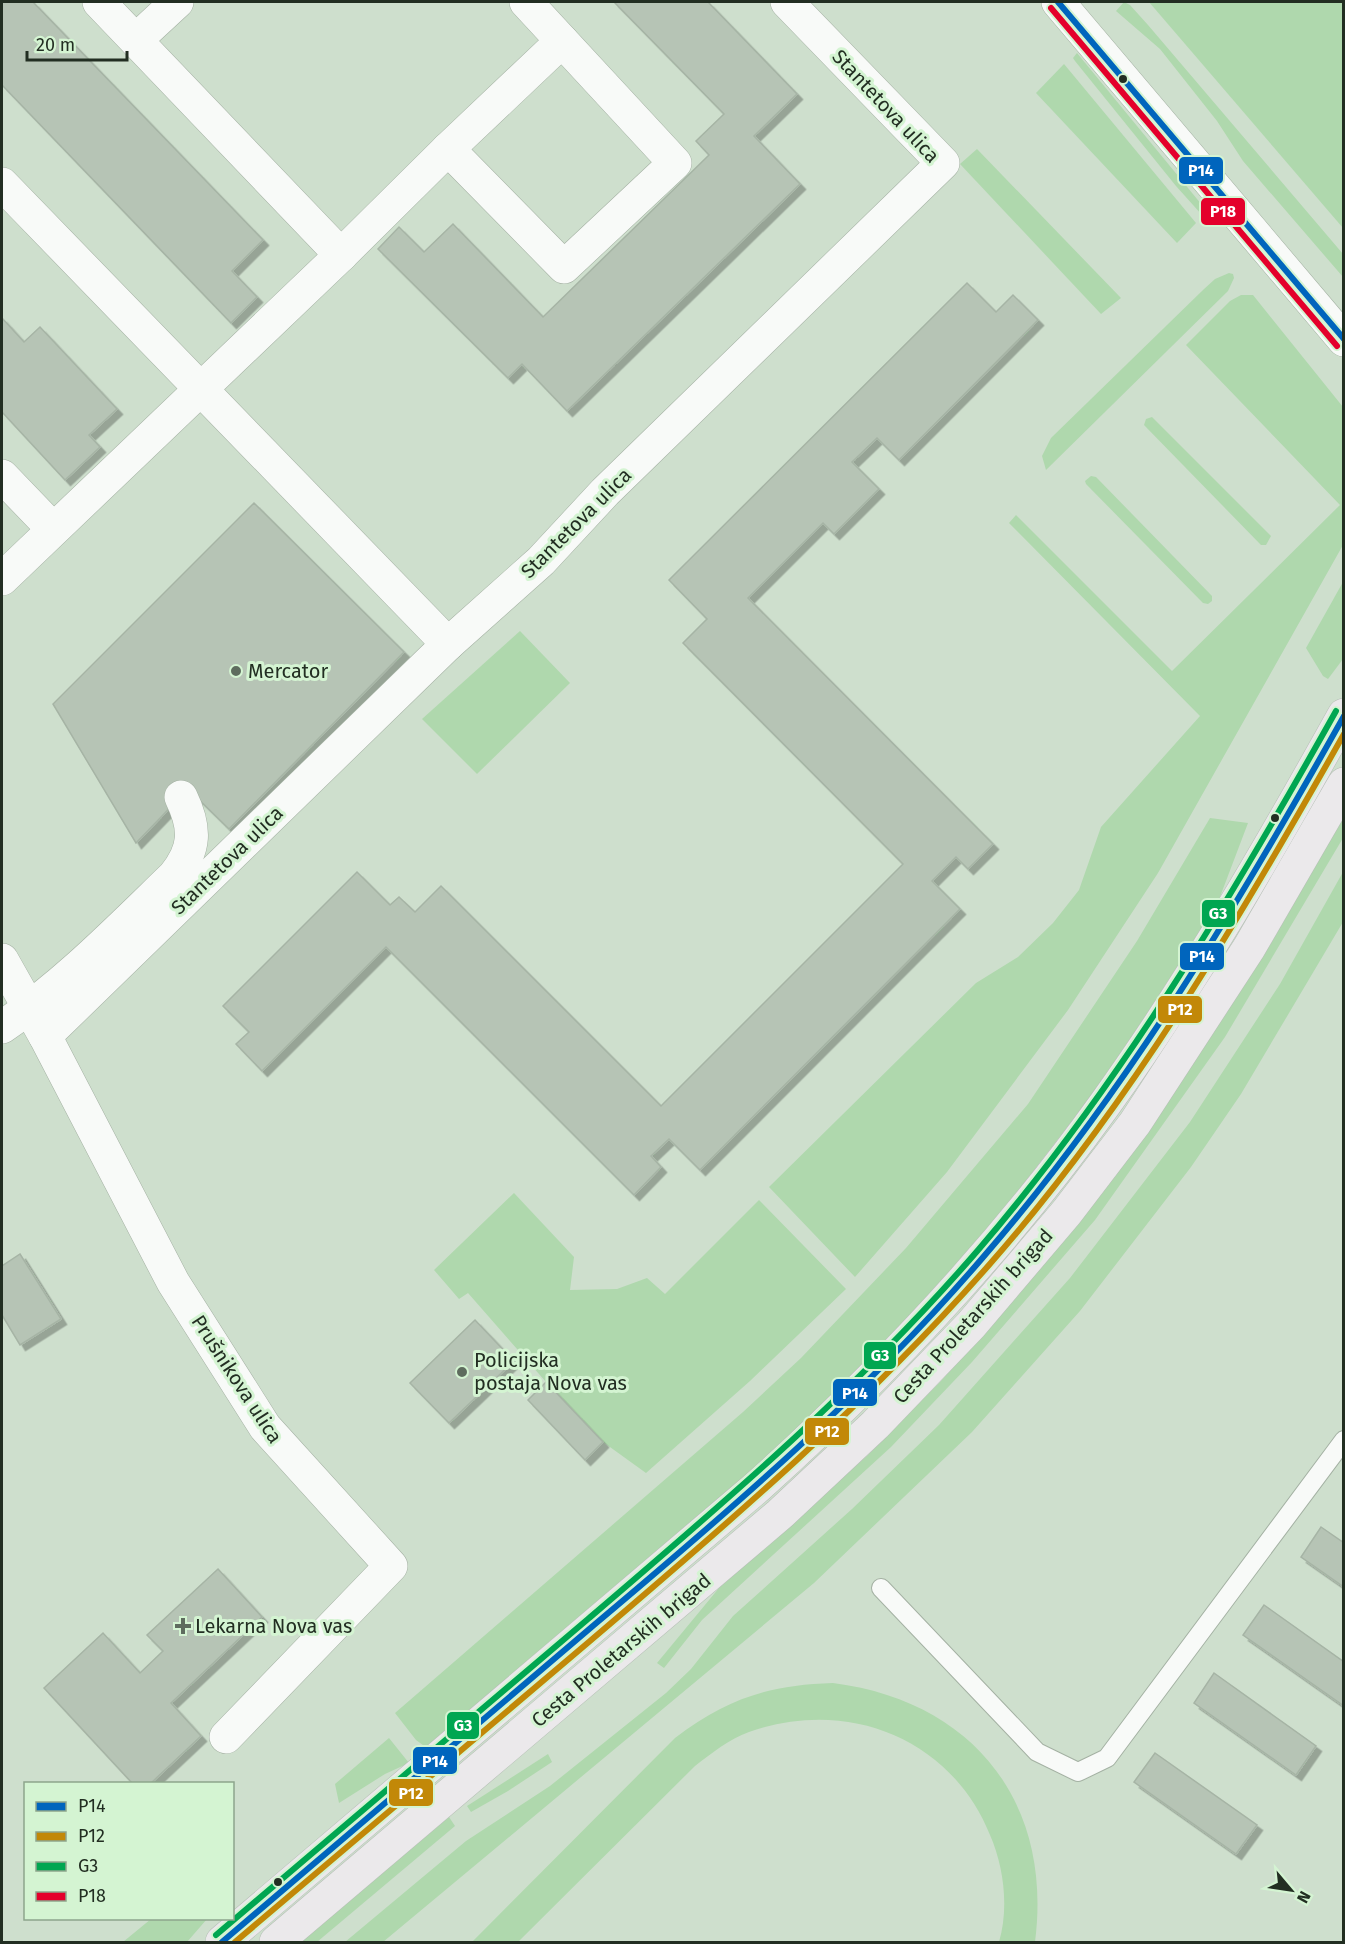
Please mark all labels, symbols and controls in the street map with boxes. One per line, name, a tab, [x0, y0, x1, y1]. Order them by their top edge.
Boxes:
scale bar	[27, 24, 128, 62]
text: 20 m	[36, 34, 75, 56]
street label: Stantetova ulica	[827, 44, 945, 168]
unlabelled marker	[1117, 73, 1129, 85]
line badge: P14	[1178, 156, 1224, 185]
text: P14	[1188, 161, 1214, 180]
line badge: P18	[1200, 197, 1246, 226]
text: P18	[1210, 202, 1236, 221]
street label: Stantetova ulica	[516, 463, 636, 583]
place label: Mercator	[248, 659, 328, 683]
marker: Mercator	[229, 664, 243, 678]
street label: Stantetova ulica	[166, 801, 288, 919]
unlabelled marker	[1269, 812, 1281, 824]
line badge: G3	[1201, 899, 1236, 928]
text: G3	[1209, 904, 1227, 923]
line badge: P14	[1179, 942, 1225, 971]
text: P14	[1189, 947, 1215, 966]
line badge: P12	[1157, 995, 1203, 1024]
text: P12	[1167, 1000, 1193, 1019]
street label: Cesta Proletarskih brigad	[888, 1224, 1058, 1408]
street label: Prušnikova ulica	[187, 1310, 287, 1448]
line badge: G3	[863, 1341, 897, 1370]
text: G3	[871, 1346, 889, 1365]
place label: Policijska postaja Nova vas	[474, 1348, 627, 1395]
marker: Policijska postaja Nova vas	[455, 1365, 469, 1379]
line badge: P14	[832, 1378, 878, 1407]
text: P14	[842, 1384, 868, 1403]
line badge: P12	[804, 1417, 850, 1446]
text: P12	[814, 1422, 840, 1441]
street label: Cesta Proletarskih brigad	[526, 1568, 716, 1732]
place label: Lekarna Nova vas	[195, 1614, 352, 1638]
marker: Lekarna Nova vas	[176, 1619, 190, 1633]
line badge: G3	[446, 1711, 480, 1740]
text: G3	[454, 1716, 472, 1735]
line badge: P14	[412, 1746, 458, 1775]
text: P14	[422, 1752, 448, 1771]
line badge: P12	[388, 1778, 434, 1807]
legend	[24, 1782, 234, 1920]
text: P12	[398, 1784, 424, 1803]
text: P14	[78, 1795, 106, 1817]
text: P12	[78, 1825, 105, 1847]
text: G3	[78, 1855, 98, 1877]
north arrow	[1261, 1860, 1321, 1920]
unlabelled marker	[272, 1876, 284, 1888]
text: P18	[78, 1885, 106, 1907]
text: N	[1293, 1888, 1315, 1906]

